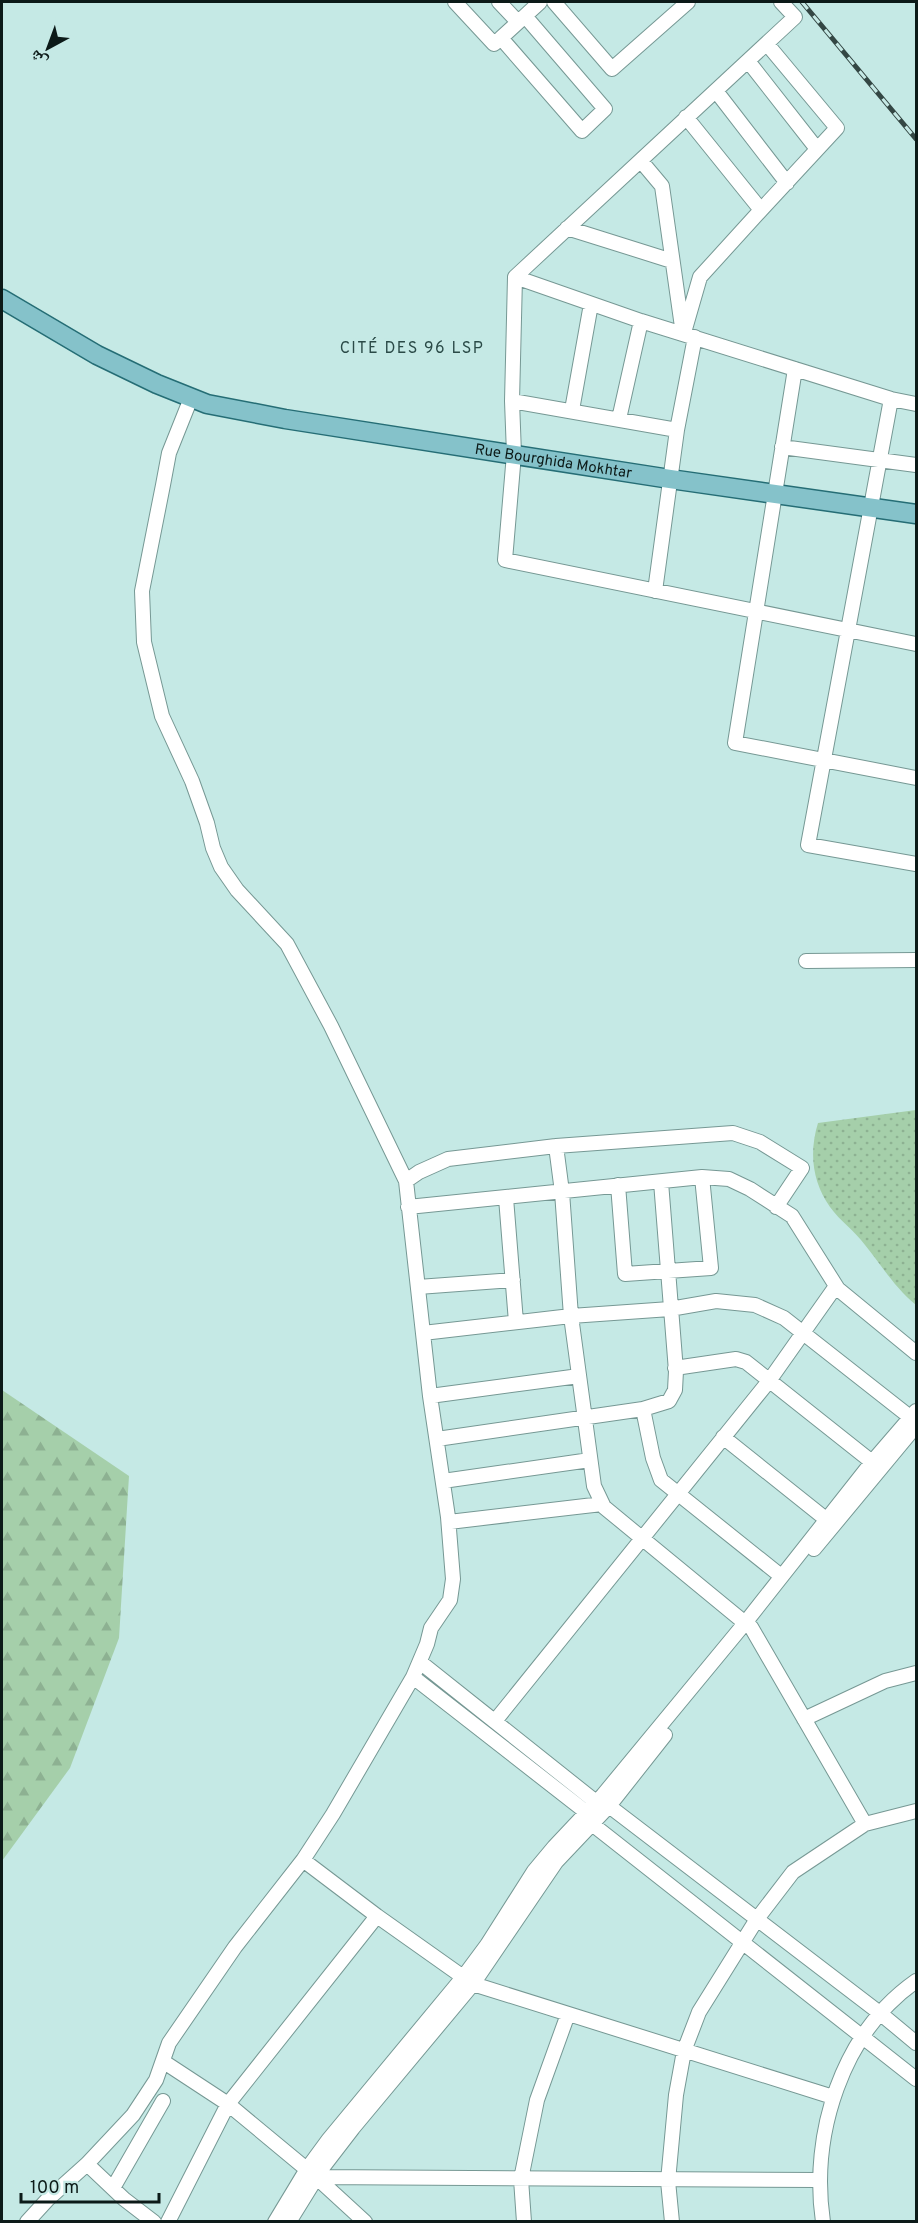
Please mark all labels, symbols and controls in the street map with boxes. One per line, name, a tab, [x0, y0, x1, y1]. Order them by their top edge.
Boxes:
north arrow	[18, 18, 78, 78]
text: ش	[26, 45, 52, 71]
district label: CITÉ DES 96 LSP	[340, 337, 484, 359]
street label: Rue Bourghida Mokhtar	[473, 441, 633, 484]
scale bar	[21, 2166, 159, 2204]
text: 100 m	[30, 2177, 79, 2200]

